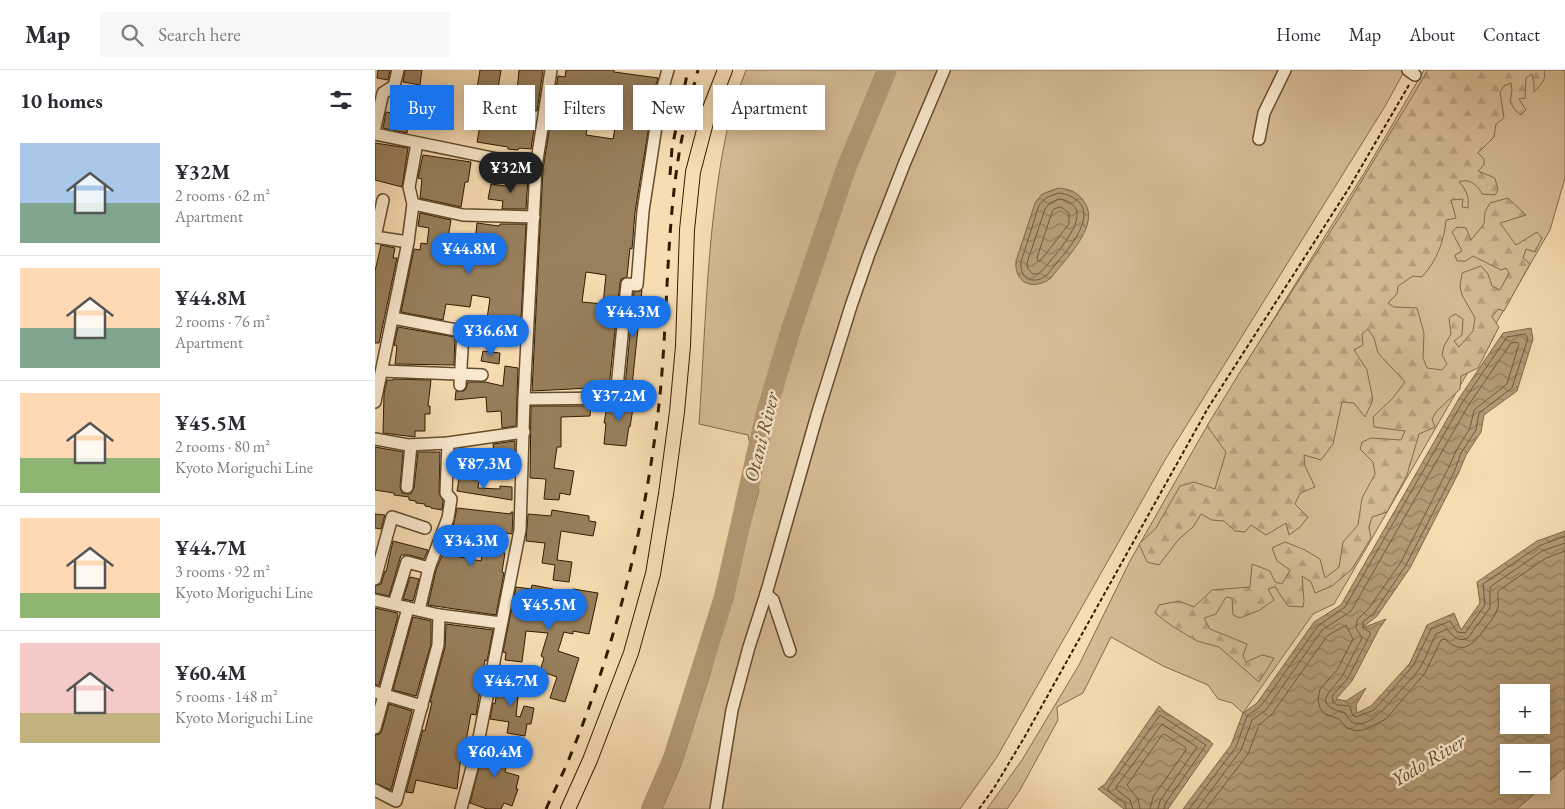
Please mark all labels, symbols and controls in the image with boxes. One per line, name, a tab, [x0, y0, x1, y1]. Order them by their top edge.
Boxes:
search box	[100, 12, 450, 57]
text: Map	[25, 19, 70, 50]
icon: search	[118, 21, 146, 49]
text: Search here	[158, 22, 241, 47]
text: Home	[1276, 23, 1321, 46]
text: Map	[1349, 23, 1381, 46]
text: About	[1409, 23, 1455, 46]
text: Contact	[1483, 23, 1540, 46]
chip: Buy	[390, 85, 454, 130]
chip: Rent	[464, 85, 535, 130]
chip: Filters	[545, 85, 623, 130]
chip: New	[633, 85, 703, 130]
chip: Apartment	[713, 85, 825, 130]
icon: filters	[327, 86, 355, 114]
text: 10 homes	[20, 87, 103, 114]
pin: ¥32M	[481, 152, 541, 194]
text: ¥32M	[490, 157, 532, 178]
text: ¥32M	[175, 158, 230, 185]
icon: home	[60, 163, 120, 223]
text: 2 rooms · 62 m²	[175, 185, 270, 206]
text: Apartment	[175, 206, 243, 227]
pin: ¥44.8M	[428, 232, 510, 275]
text: ¥44.8M	[442, 238, 496, 259]
text: ¥44.8M	[175, 284, 246, 311]
icon: home	[60, 288, 120, 348]
pin: ¥44.3M	[592, 296, 674, 338]
text: ¥44.3M	[606, 301, 660, 322]
text: 2 rooms · 76 m²	[175, 311, 270, 332]
pin: ¥36.6M	[450, 314, 532, 357]
text: ¥36.6M	[464, 320, 518, 341]
text: Apartment	[175, 332, 243, 353]
pin: ¥37.2M	[578, 380, 660, 422]
text: ¥37.2M	[592, 385, 646, 406]
water label: Otani River	[737, 388, 785, 485]
text: ¥45.5M	[175, 409, 246, 436]
icon: home	[60, 413, 120, 473]
text: 2 rooms · 80 m²	[175, 436, 270, 457]
pin: ¥87.3M	[443, 448, 525, 490]
text: ¥87.3M	[457, 453, 511, 474]
text: Kyoto Moriguchi Line	[175, 457, 313, 478]
pin: ¥34.3M	[430, 524, 512, 567]
text: ¥34.3M	[444, 530, 498, 551]
text: ¥44.7M	[175, 534, 246, 561]
icon: home	[60, 538, 120, 598]
text: 3 rooms · 92 m²	[175, 561, 270, 582]
text: Kyoto Moriguchi Line	[175, 582, 313, 603]
pin: ¥45.5M	[508, 588, 590, 631]
text: ¥45.5M	[522, 594, 576, 615]
text: ¥60.4M	[175, 659, 246, 686]
icon: home	[60, 663, 120, 723]
pin: ¥44.7M	[470, 664, 552, 707]
text: ¥44.7M	[484, 670, 538, 691]
map controls	[1500, 684, 1550, 794]
button: +	[1500, 684, 1550, 734]
text: 5 rooms · 148 m²	[175, 686, 278, 707]
text: Kyoto Moriguchi Line	[175, 707, 313, 728]
water label: Yodo River	[1386, 727, 1471, 792]
pin: ¥60.4M	[454, 736, 536, 778]
text: ¥60.4M	[468, 741, 522, 762]
button: −	[1500, 744, 1550, 794]

